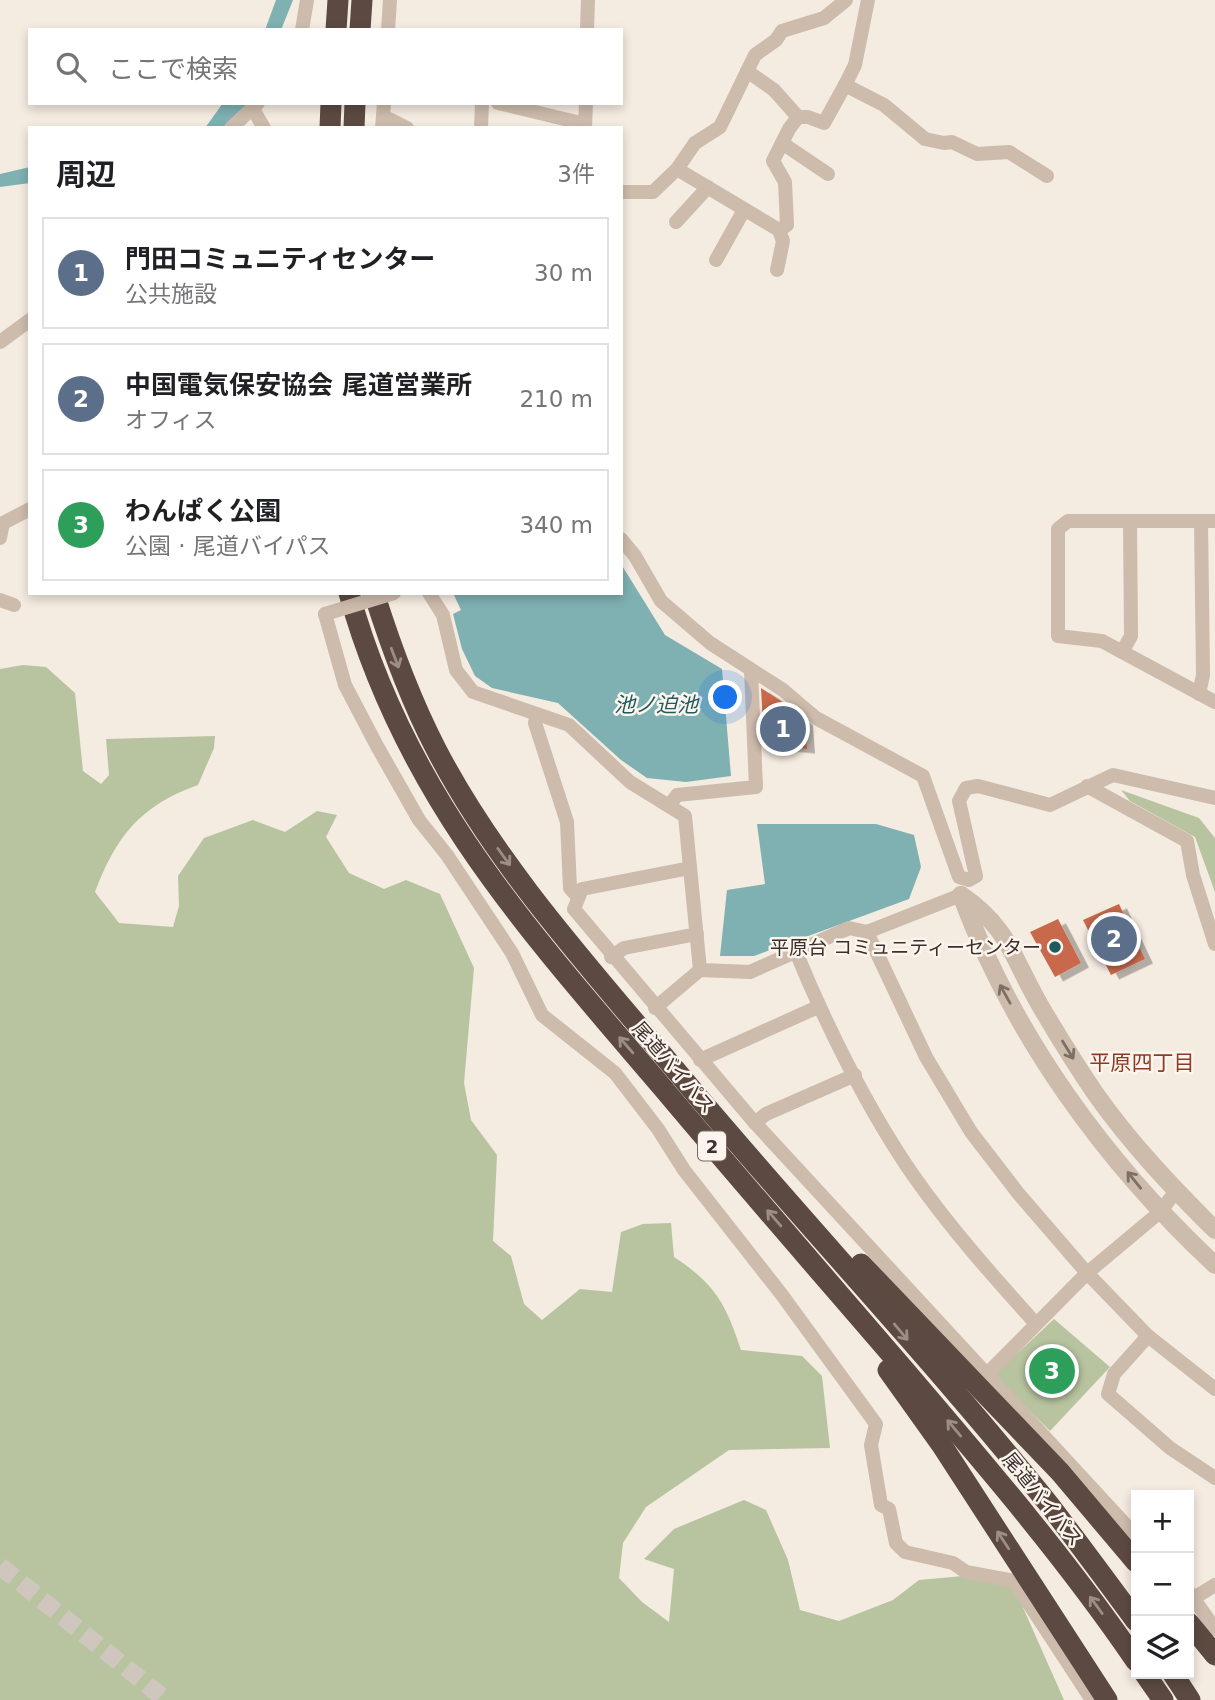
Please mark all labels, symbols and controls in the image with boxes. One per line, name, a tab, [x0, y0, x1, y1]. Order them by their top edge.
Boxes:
search box	[28, 28, 623, 105]
icon: search	[52, 48, 90, 86]
text: ここで検索	[108, 54, 238, 84]
text: 周辺	[56, 157, 116, 192]
text: 3件	[557, 161, 595, 187]
text: 門田コミュニティセンター	[125, 244, 435, 274]
text: 1	[73, 260, 89, 286]
text: 30 m	[534, 260, 593, 286]
text: 公共施設	[125, 281, 217, 307]
text: 中国電気保安協会 尾道営業所	[125, 370, 472, 400]
text: 2	[73, 386, 89, 412]
text: 210 m	[519, 386, 593, 412]
text: オフィス	[125, 407, 217, 433]
text: わんぱく公園	[125, 496, 281, 526]
text: 3	[73, 512, 89, 538]
text: 340 m	[519, 512, 593, 538]
text: 公園 · 尾道バイパス	[125, 533, 330, 559]
one-way arrow	[390, 646, 403, 668]
your location	[708, 680, 742, 714]
water label: 池ノ迫池	[614, 693, 700, 717]
pin: 1	[760, 703, 806, 755]
one-way arrow	[497, 847, 511, 866]
pin: 2	[1091, 913, 1137, 965]
place label: 平原台 コミュニティーセンター	[770, 936, 1041, 958]
marker: 平原台 コミュニティーセンター	[1047, 939, 1063, 955]
one-way arrow	[998, 984, 1012, 1004]
street label: 尾道バイパス	[628, 1017, 720, 1117]
one-way arrow	[618, 1037, 634, 1055]
one-way arrow	[1061, 1040, 1075, 1059]
district label: 平原四丁目	[1090, 1051, 1195, 1075]
road number: 2	[698, 1132, 726, 1161]
one-way arrow	[1126, 1172, 1142, 1190]
one-way arrow	[766, 1209, 782, 1227]
one-way arrow	[893, 1323, 909, 1341]
pin: 3	[1029, 1345, 1075, 1397]
one-way arrow	[946, 1419, 962, 1437]
street label: 尾道バイパス	[999, 1448, 1087, 1550]
map controls	[1131, 1490, 1194, 1679]
button: +	[1131, 1490, 1194, 1553]
one-way arrow	[996, 1531, 1011, 1550]
button: −	[1131, 1553, 1194, 1616]
one-way arrow	[1089, 1596, 1104, 1615]
button: layers	[1131, 1616, 1194, 1679]

